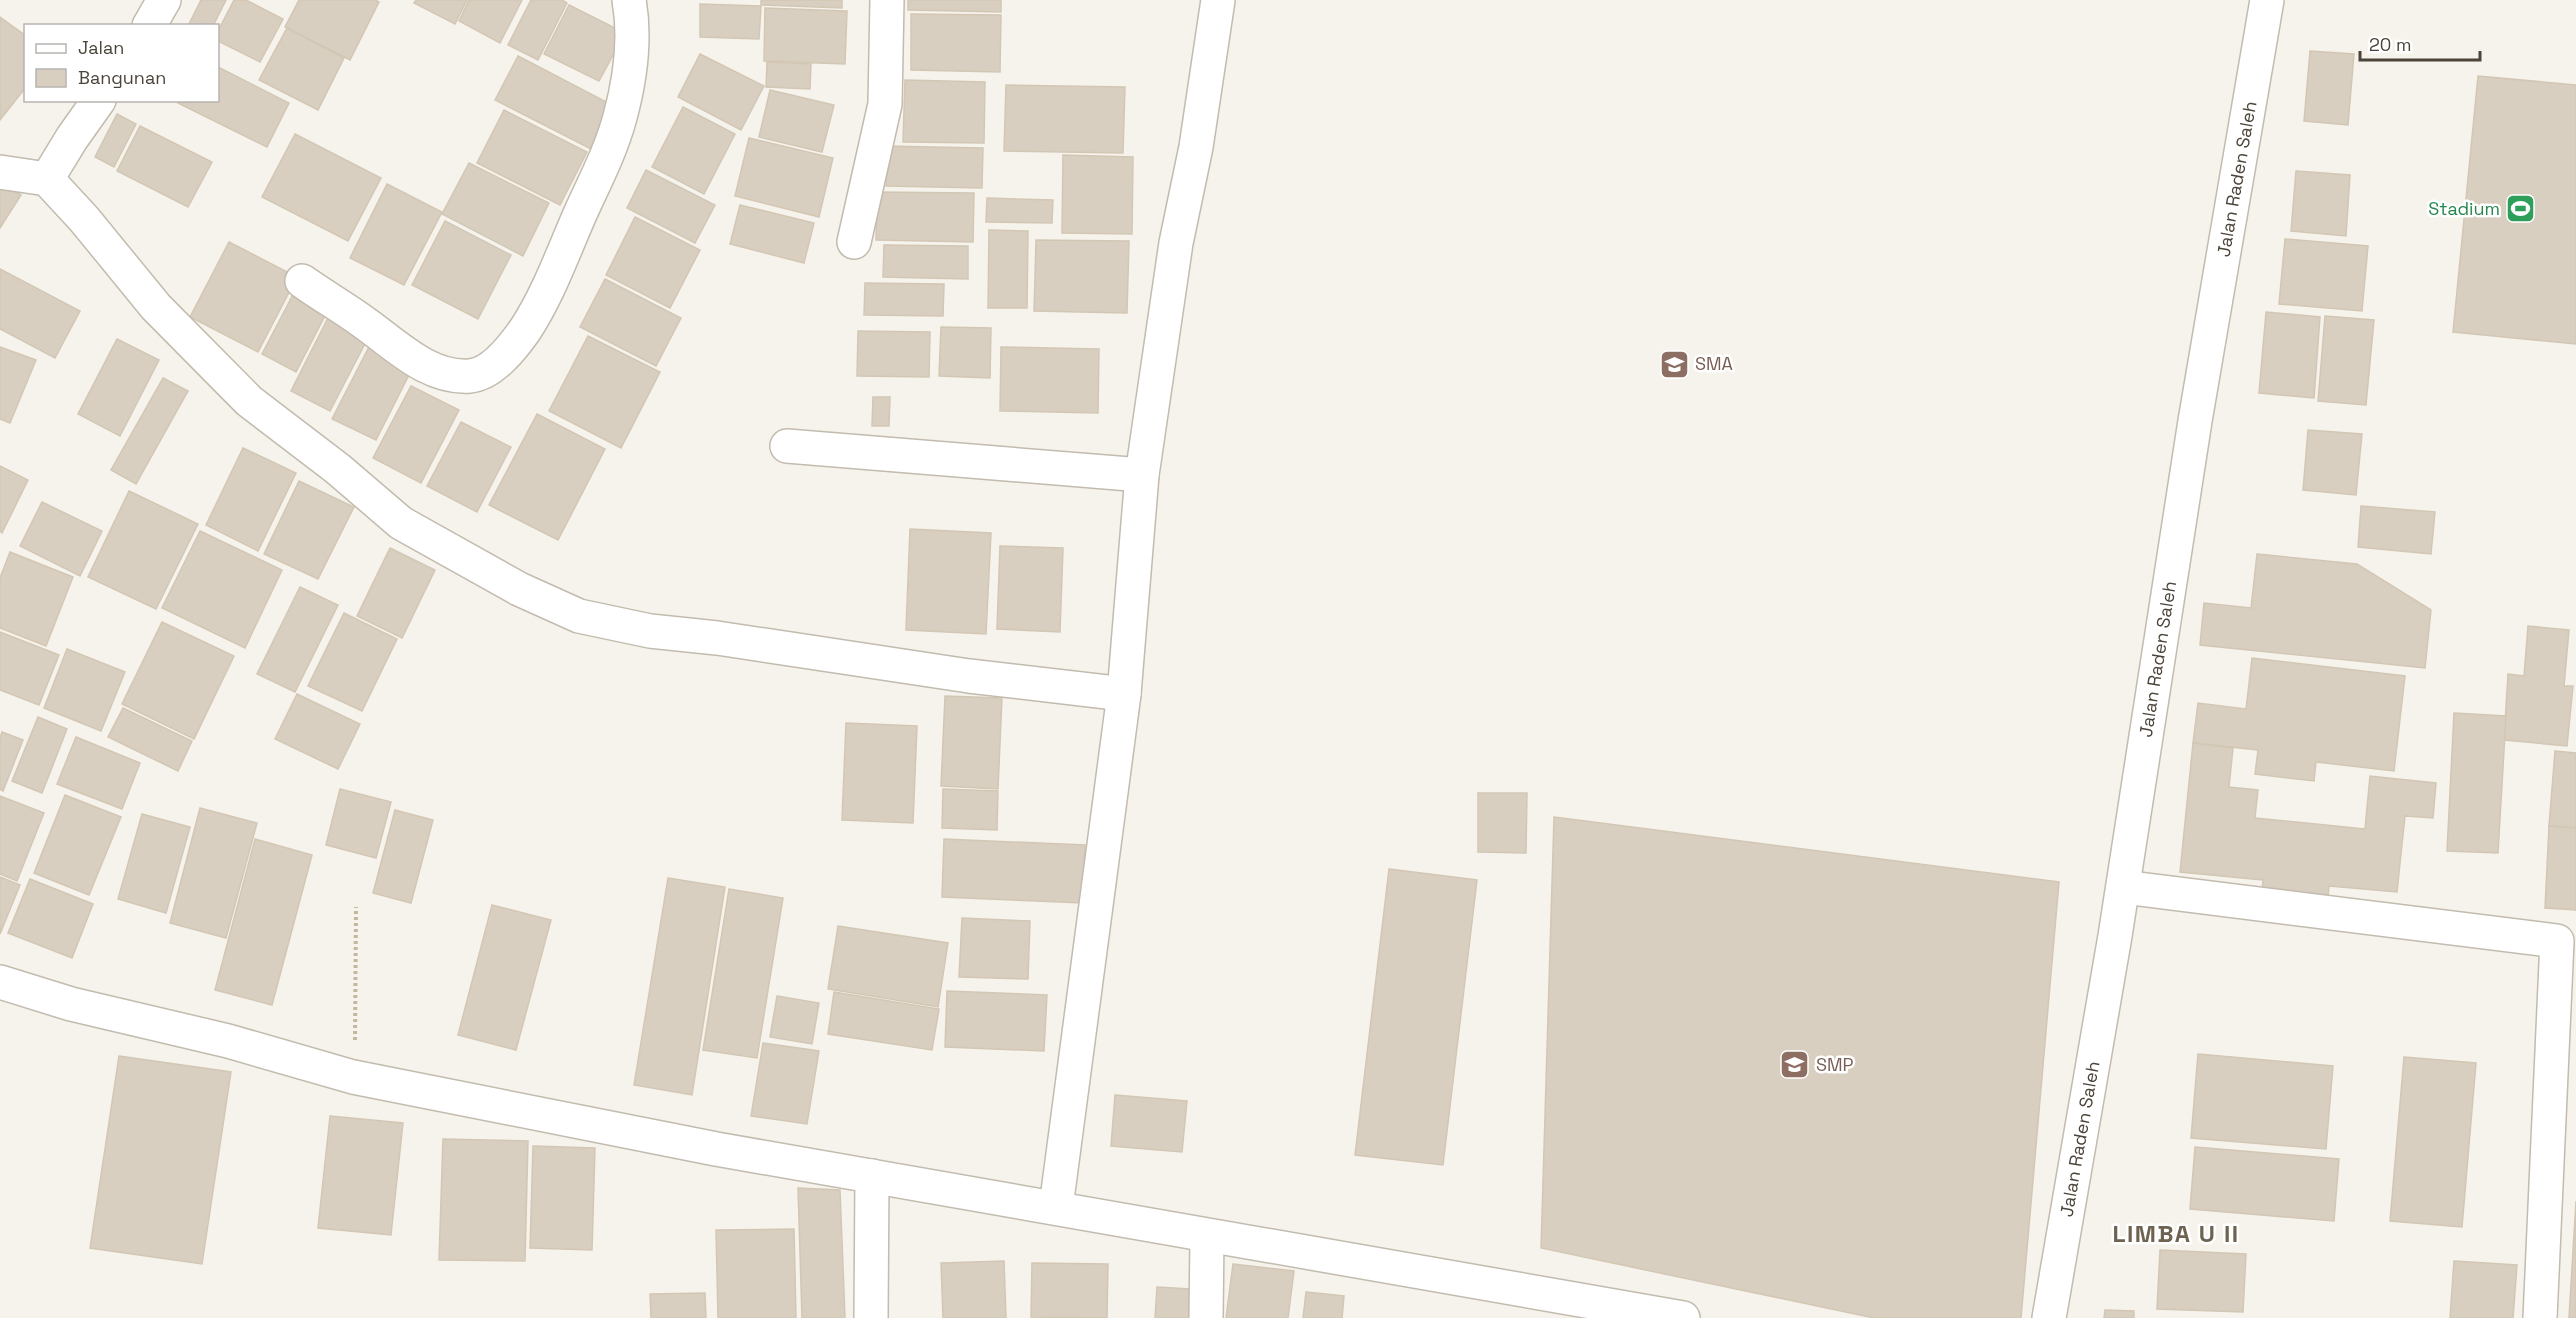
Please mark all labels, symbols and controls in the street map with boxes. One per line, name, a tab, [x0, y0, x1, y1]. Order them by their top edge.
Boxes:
legend	[24, 24, 219, 102]
scale bar	[2360, 24, 2480, 62]
text: 20 m	[2369, 33, 2412, 56]
text: Jalan	[78, 36, 124, 59]
text: Bangunan	[78, 66, 166, 89]
street label: Jalan Raden Saleh	[2211, 99, 2262, 259]
sports icon: Stadium	[2505, 193, 2537, 225]
place label: Stadium	[2428, 197, 2500, 220]
school or university icon: SMA	[1658, 348, 1690, 380]
place label: SMA	[1695, 352, 1733, 375]
street label: Jalan Raden Saleh	[2134, 579, 2181, 739]
school or university icon: SMP	[1779, 1049, 1811, 1081]
place label: SMP	[1816, 1053, 1854, 1076]
street label: Jalan Raden Saleh	[2054, 1059, 2105, 1219]
district label: LIMBA U II	[2112, 1218, 2240, 1249]

